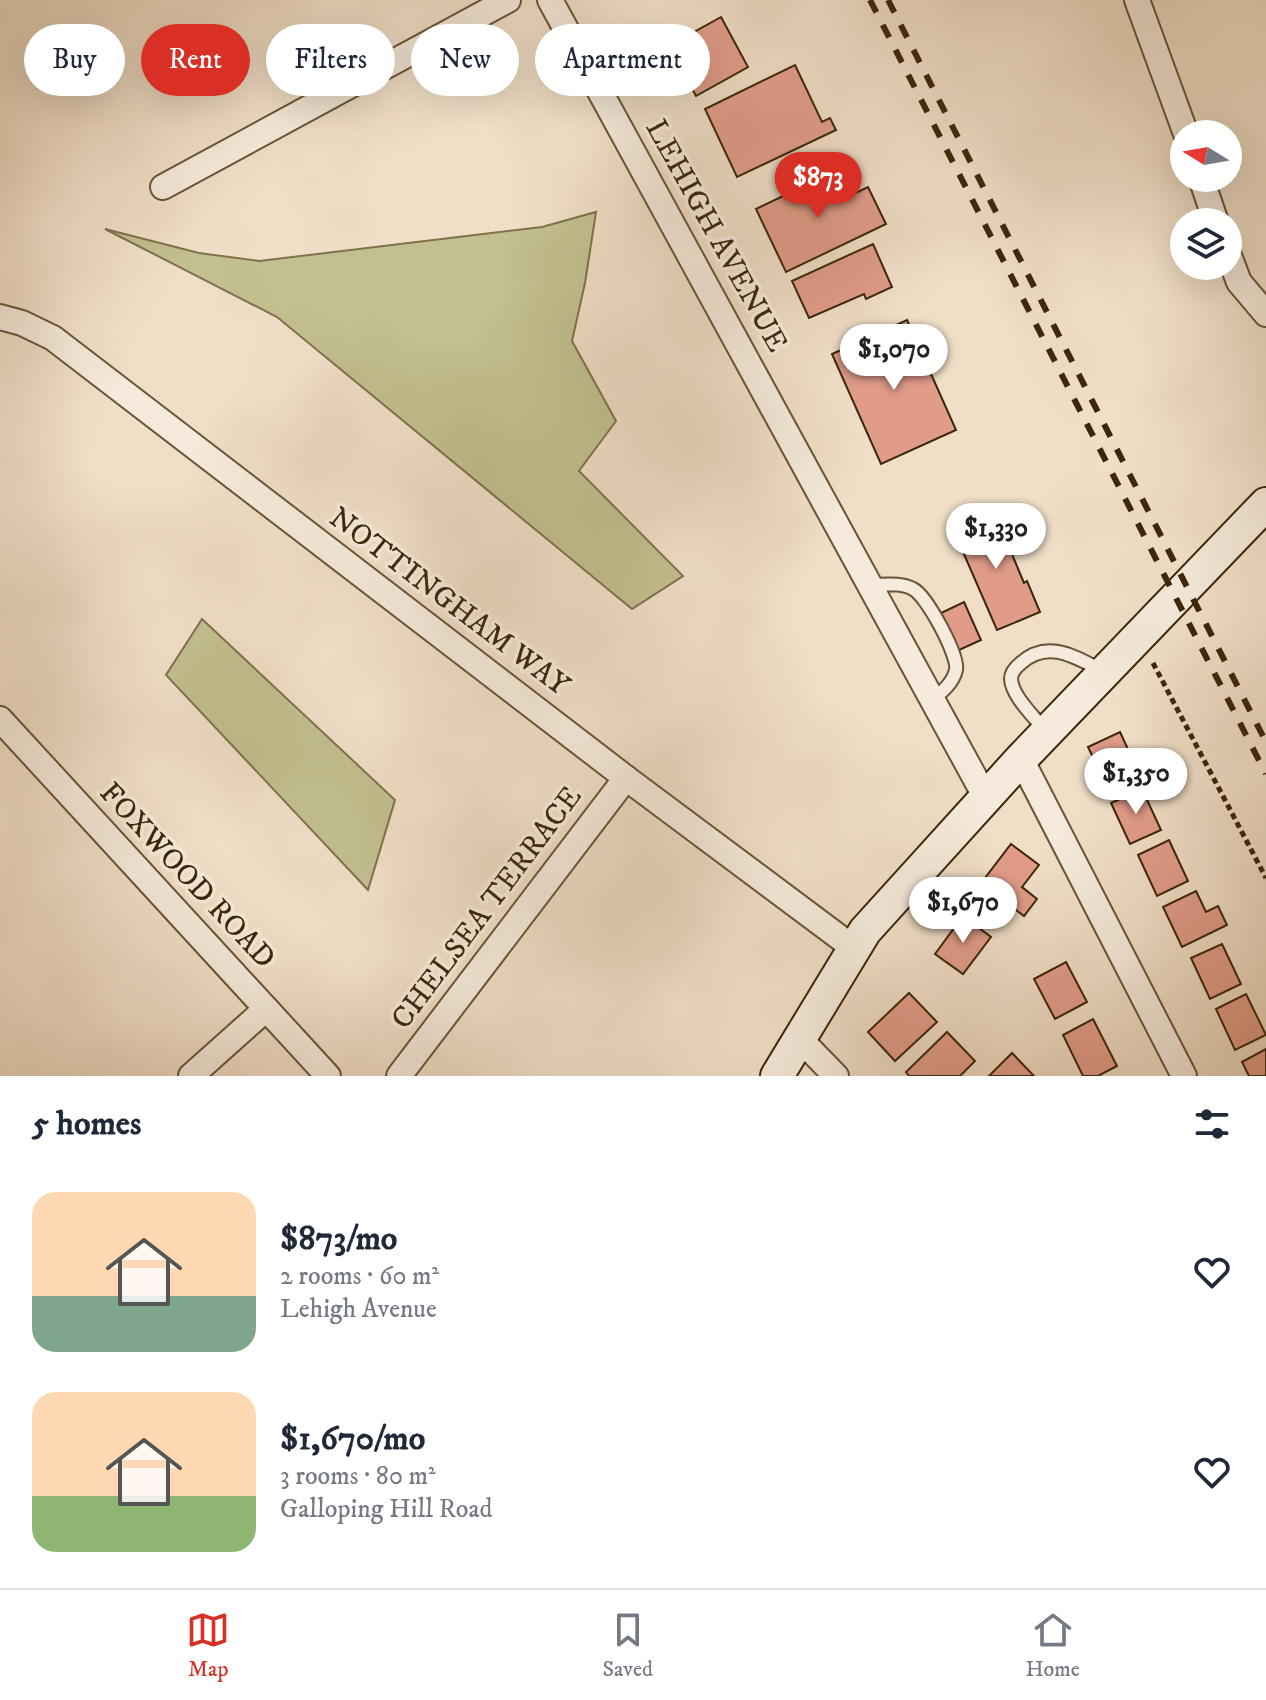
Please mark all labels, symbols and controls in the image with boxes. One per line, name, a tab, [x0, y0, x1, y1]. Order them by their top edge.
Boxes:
chip: Buy	[24, 24, 125, 96]
chip: Rent	[141, 24, 250, 96]
chip: Filters	[266, 24, 395, 96]
chip: New	[411, 24, 519, 96]
chip: Apartment	[535, 24, 710, 96]
street label: LEHIGH AVENUE	[637, 113, 795, 359]
north arrow	[1170, 120, 1242, 192]
map controls	[1170, 120, 1242, 280]
pin: $873	[771, 152, 865, 220]
text: $873	[793, 161, 843, 194]
button: layers	[1170, 208, 1242, 280]
pin: $1,070	[829, 324, 959, 392]
text: $1,070	[858, 333, 930, 366]
street label: NOTTINGHAM WAY	[322, 500, 577, 705]
pin: $1,330	[931, 503, 1061, 571]
text: $1,330	[964, 512, 1028, 545]
pin: $1,350	[1071, 748, 1201, 816]
text: $1,350	[1102, 757, 1170, 790]
street label: FOXWOOD ROAD	[91, 775, 283, 977]
street label: CHELSEA TERRACE	[384, 779, 590, 1037]
pin: $1,670	[898, 877, 1028, 945]
text: $1,670	[927, 886, 999, 919]
icon: filters	[1190, 1102, 1234, 1146]
text: 5 homes	[32, 1103, 141, 1145]
text: $873/mo	[280, 1218, 397, 1260]
icon: home	[96, 1224, 192, 1320]
icon: heart	[1190, 1250, 1234, 1294]
text: 2 rooms · 60 m²	[280, 1260, 439, 1293]
text: Lehigh Avenue	[280, 1293, 437, 1326]
text: $1,670/mo	[280, 1418, 425, 1460]
icon: home	[96, 1424, 192, 1520]
icon: heart	[1190, 1450, 1234, 1494]
text: 3 rooms · 80 m²	[280, 1460, 436, 1493]
text: Galloping Hill Road	[280, 1493, 493, 1526]
tab: Map	[186, 1608, 230, 1683]
tab: Saved	[603, 1608, 653, 1683]
tab: Home	[1025, 1608, 1080, 1683]

